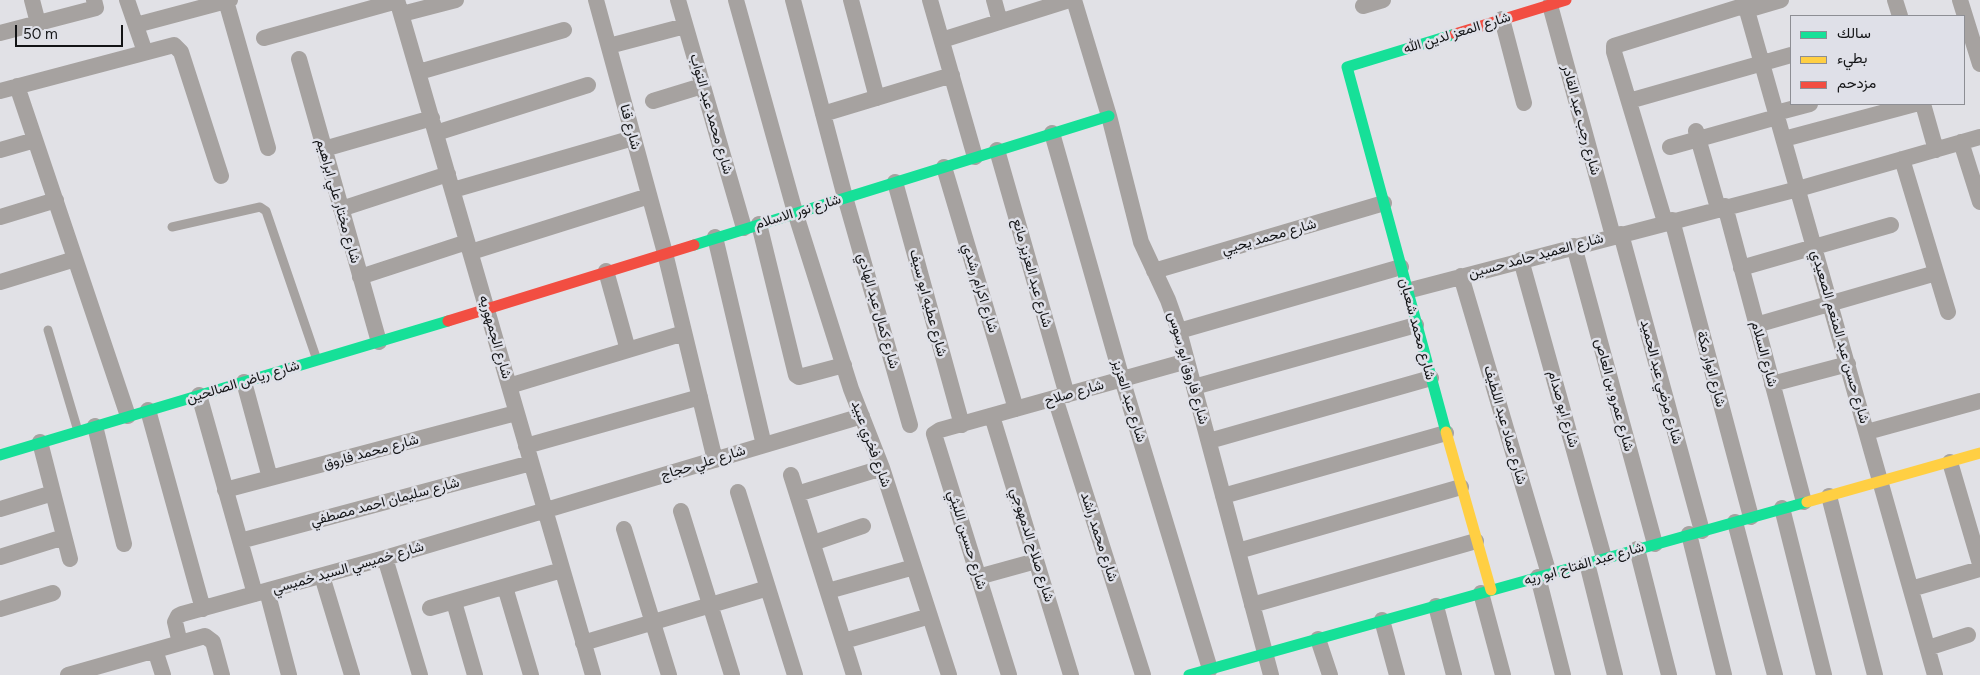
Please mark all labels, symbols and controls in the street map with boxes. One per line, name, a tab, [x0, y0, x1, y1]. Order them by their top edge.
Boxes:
street label: شارع المعز لدين الله	[1401, 9, 1513, 57]
scale bar	[18, 15, 125, 47]
legend	[1790, 15, 1965, 105]
text: سالك	[1837, 24, 1871, 42]
text: 50 m	[23, 25, 58, 43]
text: بطيء	[1837, 49, 1867, 67]
street label: شارع محمد عبد التواب	[686, 52, 736, 176]
street label: شارع رجب عبد القادر	[1558, 63, 1604, 177]
text: مزدحم	[1837, 74, 1876, 92]
street label: شارع قنا	[616, 102, 644, 152]
street label: شارع مختار علي ابراهيم	[312, 137, 364, 265]
street label: شارع نور الاسلام	[753, 191, 843, 233]
street label: شارع محمد يحيي	[1220, 215, 1318, 259]
street label: شارع عبد العزيز مانع	[1008, 217, 1056, 329]
street label: شارع العميد حامد حسين	[1467, 230, 1605, 282]
street label: شارع اكرام رشدي	[958, 241, 1002, 335]
street label: شارع عطيه ابو سيف	[906, 248, 950, 358]
street label: شارع حسن عبد المنعم الصعيدي	[1807, 248, 1873, 426]
street label: شارع كمال عبد الهادي	[853, 251, 903, 371]
street label: شارع محمد شعبان	[1395, 276, 1439, 382]
street label: شارع الجمهوريه	[475, 293, 515, 381]
street label: شارع فاروق ابو سوس	[1164, 310, 1212, 426]
street label: شارع مرضي عبد الحميد	[1636, 318, 1686, 446]
street label: شارع السلام	[1747, 319, 1781, 389]
street label: شارع انوار مكة	[1693, 329, 1729, 409]
street label: شارع عمرو بن العاص	[1591, 337, 1637, 453]
street label: شارع رياض الصالحين	[184, 357, 302, 407]
street label: شارع عبد العزيز	[1108, 358, 1150, 444]
street label: شارع عماد عبد اللطيف	[1480, 364, 1530, 486]
street label: شارع ابو صدام	[1544, 369, 1582, 449]
street label: شارع صلاح	[1042, 377, 1106, 409]
street label: شارع فخري عبيد	[848, 398, 894, 490]
street label: شارع محمد فاروق	[321, 431, 421, 473]
street label: شارع علي حجاج	[659, 442, 747, 484]
street label: شارع سليمان احمد مصطفي	[309, 474, 461, 530]
street label: شارع صلاح الدمهوجي	[1007, 486, 1057, 604]
street label: شارع حسين الليثي	[944, 488, 990, 592]
street label: شارع محمد راشد	[1077, 490, 1121, 584]
street label: شارع خميسي السيد خميسي	[270, 538, 426, 598]
street label: شارع عبد الفتاح ابو ريه	[1522, 539, 1646, 589]

